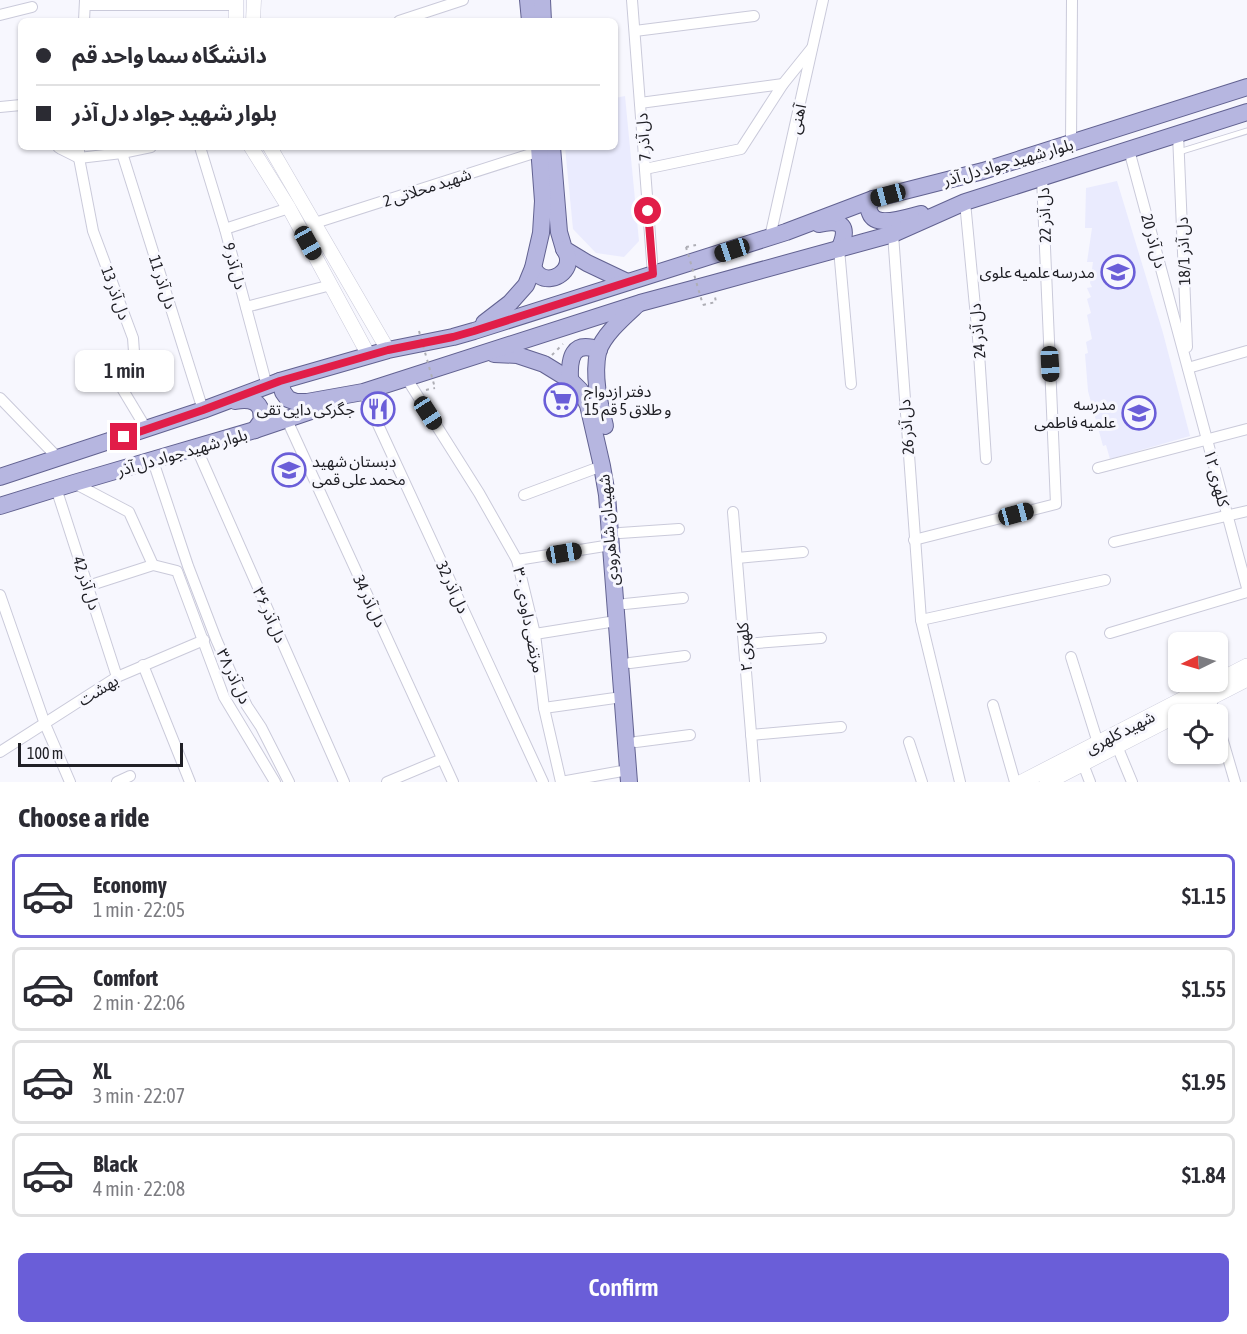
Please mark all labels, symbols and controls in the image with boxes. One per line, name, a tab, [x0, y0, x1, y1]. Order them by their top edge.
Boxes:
text: دانشگاه سما واحد قم	[72, 42, 267, 68]
text: بلوار شهید جواد دل آذر	[72, 100, 277, 126]
street label: آهنی	[785, 101, 810, 136]
street label: دل آذر 7	[632, 112, 656, 162]
street label: بلوار شهید جواد دل آذر	[940, 135, 1076, 191]
street label: شهید محلاتی 2	[381, 164, 474, 211]
car	[868, 182, 908, 208]
street label: دل آذر 22	[1034, 187, 1056, 243]
route start	[634, 197, 661, 224]
street label: دل آذر 20	[1136, 212, 1170, 271]
street label: دل آذر 18/1	[1173, 216, 1195, 285]
car	[291, 223, 325, 263]
car	[712, 236, 752, 264]
street label: دل آذر 9	[218, 241, 250, 292]
street label: دل آذر 11	[144, 253, 180, 312]
school or university icon: مدرسه علمیه علوی	[1100, 254, 1136, 290]
place label: مدرسه علمیه علوی	[980, 263, 1095, 282]
street label: دل آذر 13	[96, 264, 134, 323]
street label: دل آذر 24	[966, 302, 990, 359]
car	[1040, 346, 1060, 382]
callout: 1 min	[74, 350, 174, 392]
text: 1 min	[104, 359, 145, 382]
supermarket icon: دفتر ازدواج 15 و طلاق 5 قم	[543, 382, 579, 418]
place label: دفتر ازدواج 15 و طلاق 5 قم	[584, 382, 671, 422]
restaurant icon: جگرکی دایی تقی	[360, 391, 396, 427]
car	[411, 393, 445, 433]
place label: مدرسه علمیه فاطمی	[1034, 395, 1116, 432]
school or university icon: مدرسه علمیه فاطمی	[1121, 395, 1157, 431]
street label: دل آذر 26	[895, 399, 919, 455]
place label: جگرکی دایی تقی	[257, 400, 355, 419]
route end	[110, 423, 137, 450]
street label: بلوار شهید جواد دل آذر	[114, 425, 250, 481]
street label: کلهری ۱۲	[1200, 447, 1233, 509]
school or university icon: دبستان شهید محمد علی قمی	[271, 452, 307, 488]
place label: دبستان شهید محمد علی قمی	[312, 452, 406, 489]
street label: شهیدان شاهرودی	[594, 473, 623, 586]
car	[996, 501, 1036, 527]
car	[545, 541, 583, 565]
street label: دل آذر 42	[68, 554, 104, 613]
street label: دل آذر 32	[431, 558, 473, 617]
street label: ۳۰ مرتضی داودی	[509, 566, 548, 674]
street label: دل آذر 34	[348, 572, 390, 631]
street label: دل آذر ۳۶	[248, 585, 290, 646]
street label: کلهری ۲	[733, 621, 756, 672]
north arrow	[1168, 632, 1228, 692]
map controls	[1168, 632, 1228, 764]
street label: دل آذر ۳۸	[212, 646, 255, 707]
street label: بهشت	[75, 671, 122, 710]
button: locate	[1168, 704, 1228, 764]
street label: شهید کلهری	[1082, 707, 1158, 758]
scale bar	[18, 740, 183, 768]
text: 100 m	[27, 744, 63, 762]
text: Choose a ride	[18, 802, 150, 833]
icon: car	[21, 869, 75, 923]
text: Economy	[93, 872, 167, 898]
text: $1.15	[1182, 883, 1226, 909]
text: 1 min · 22:05	[93, 898, 185, 921]
icon: car	[21, 962, 75, 1016]
text: Comfort	[93, 965, 158, 991]
text: $1.55	[1182, 976, 1226, 1002]
text: 2 min · 22:06	[93, 991, 185, 1014]
icon: car	[21, 1055, 75, 1109]
text: XL	[93, 1058, 111, 1084]
text: $1.95	[1182, 1069, 1226, 1095]
text: 3 min · 22:07	[93, 1084, 185, 1107]
icon: car	[21, 1148, 75, 1202]
text: Black	[93, 1151, 137, 1177]
text: $1.84	[1182, 1162, 1226, 1188]
text: 4 min · 22:08	[93, 1177, 185, 1200]
button: Confirm	[18, 1253, 1229, 1322]

